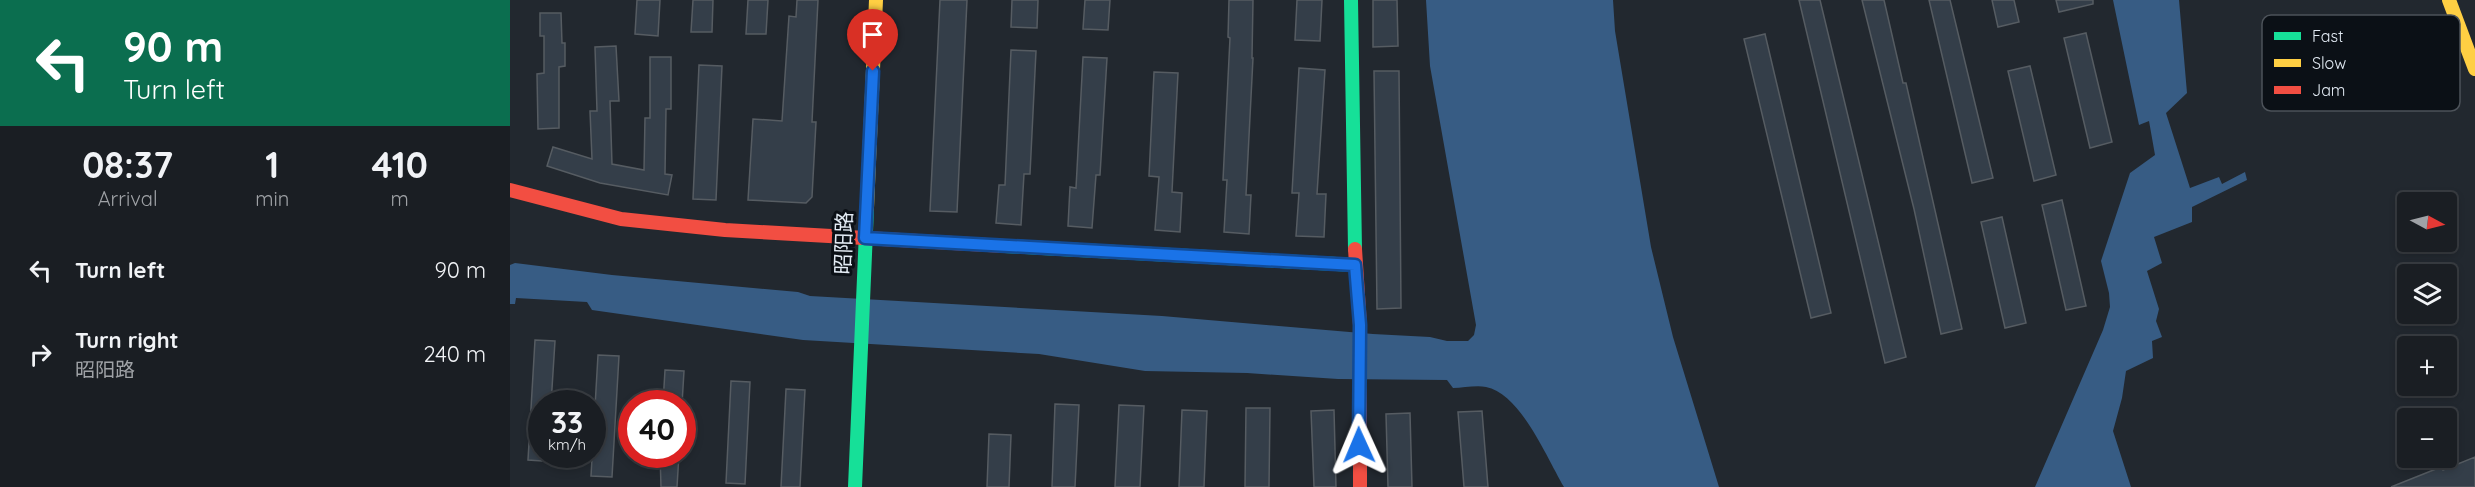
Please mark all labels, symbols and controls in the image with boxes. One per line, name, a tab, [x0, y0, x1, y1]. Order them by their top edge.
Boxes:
pin	[847, 9, 898, 71]
legend	[2262, 15, 2460, 111]
icon: arrive	[856, 18, 889, 51]
text: 90 m	[123, 20, 223, 73]
icon: left	[24, 24, 102, 102]
text: Fast	[2312, 26, 2343, 46]
text: Slow	[2312, 53, 2346, 73]
text: Turn left	[123, 72, 225, 106]
text: Jam	[2312, 80, 2345, 100]
text: 08:37	[82, 142, 173, 187]
text: 1	[265, 142, 279, 187]
text: 410	[372, 142, 428, 187]
text: Arrival	[98, 186, 158, 211]
text: min	[255, 186, 289, 211]
text: m	[391, 186, 409, 211]
north arrow	[2397, 192, 2457, 252]
map controls	[2397, 192, 2457, 468]
street label: 昭阳路	[829, 211, 857, 275]
icon: left	[24, 254, 57, 287]
text: Turn left	[75, 256, 165, 284]
text: 90 m	[435, 256, 486, 284]
button: layers	[2397, 264, 2457, 324]
text: Turn right	[75, 326, 179, 354]
button: +	[2397, 336, 2457, 396]
icon: right	[24, 338, 57, 371]
text: 240 m	[423, 340, 486, 368]
text: 昭阳路	[75, 357, 135, 382]
speed limit sign: 40	[618, 390, 696, 468]
text: 33	[551, 403, 583, 441]
button: −	[2397, 408, 2457, 468]
position arrow	[1327, 413, 1391, 477]
text: km/h	[548, 435, 586, 454]

